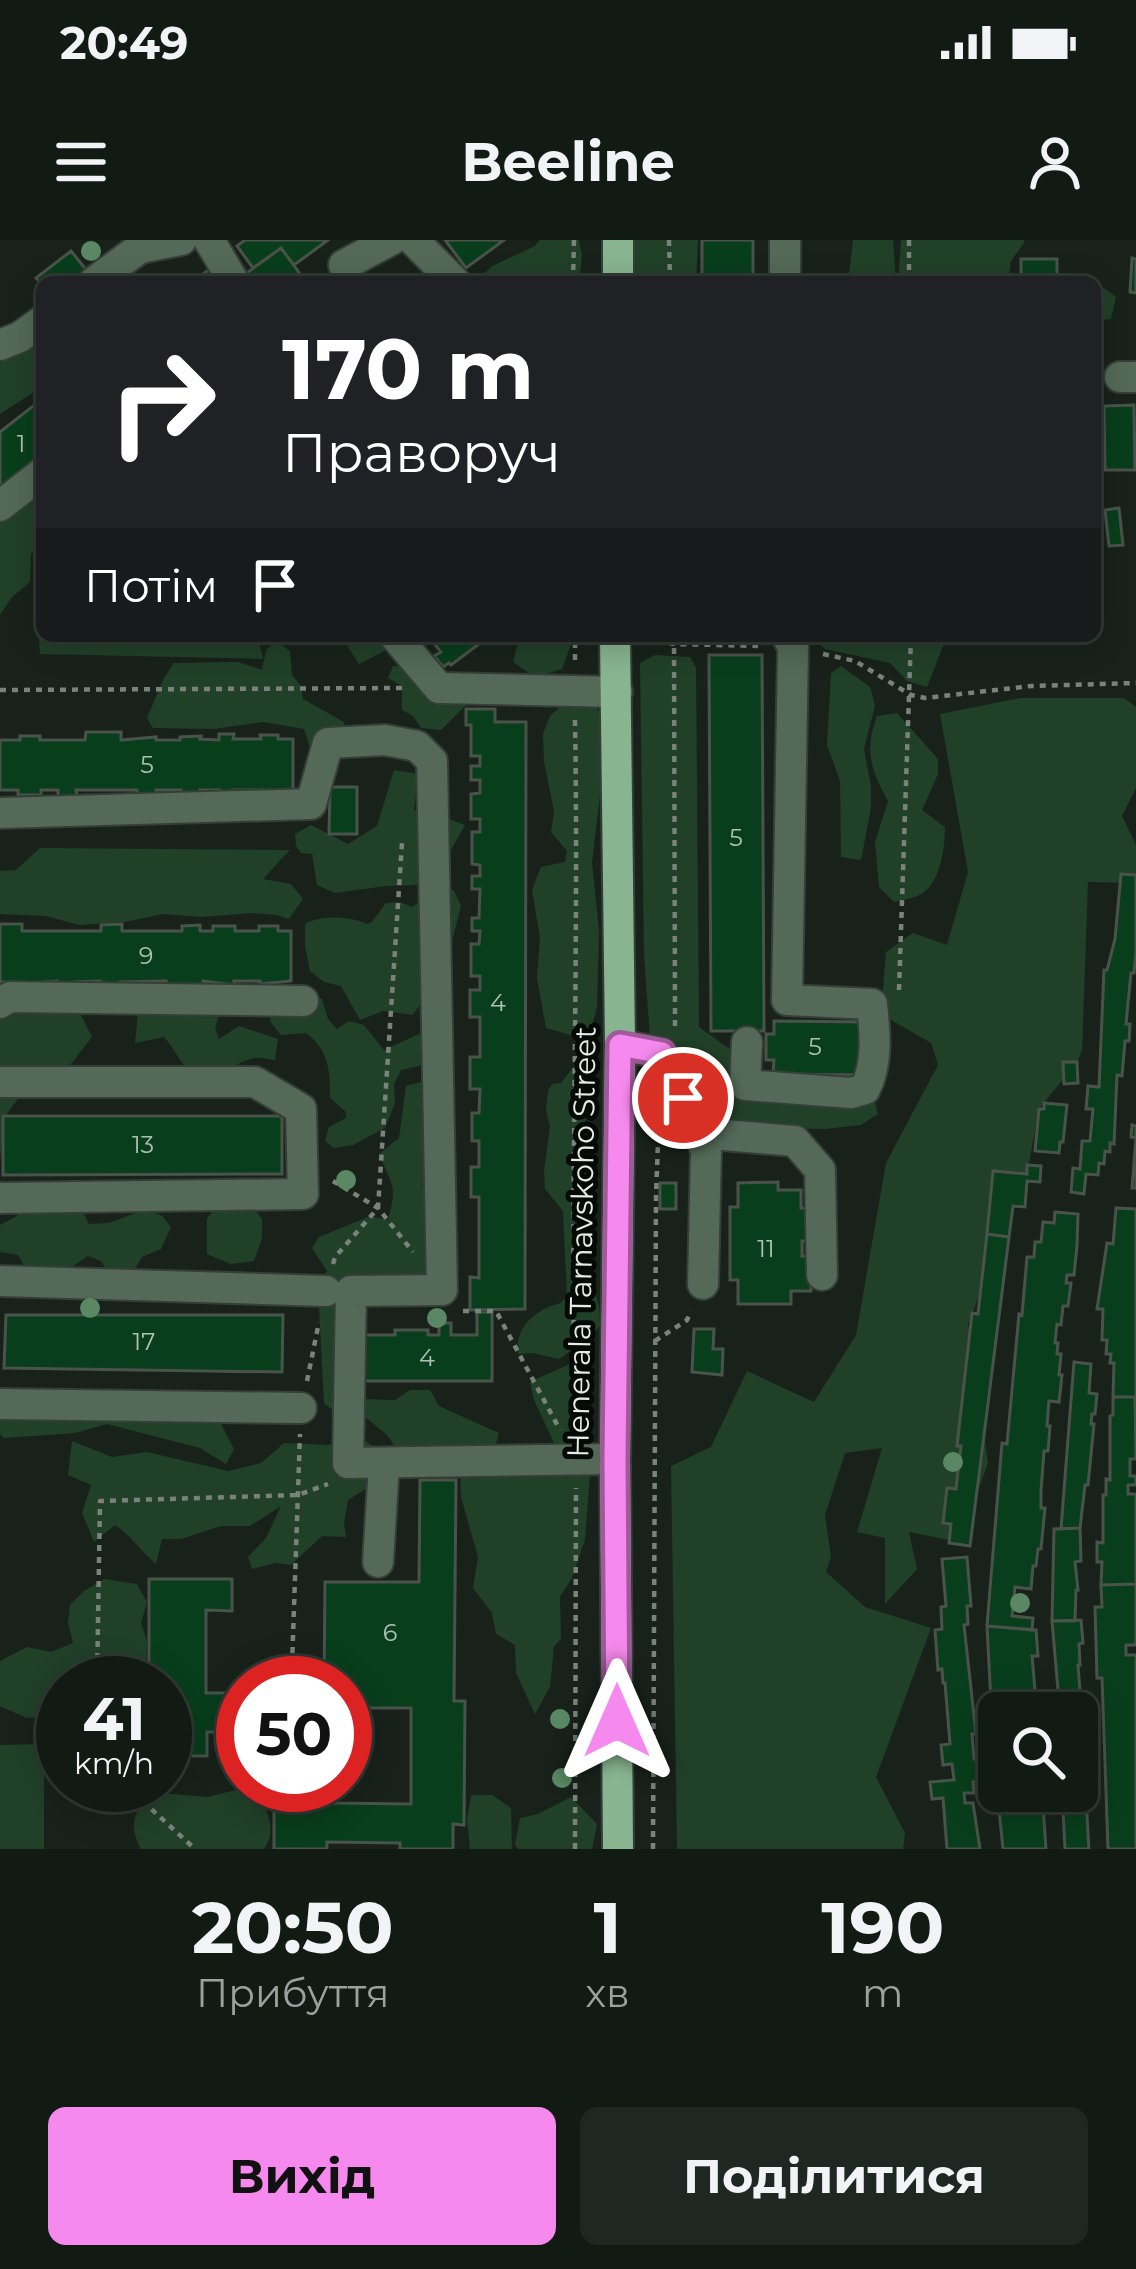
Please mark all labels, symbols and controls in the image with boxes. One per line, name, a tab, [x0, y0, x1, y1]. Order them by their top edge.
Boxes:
text: 20:49	[60, 15, 188, 70]
icon: menu	[48, 129, 114, 195]
text: Beeline	[461, 129, 675, 195]
icon: person	[1022, 129, 1088, 195]
text: 170 m	[282, 318, 534, 420]
icon: right	[84, 324, 240, 480]
text: Праворуч	[282, 420, 561, 486]
house number: 1	[17, 429, 25, 458]
icon: arrive	[242, 552, 308, 618]
text: Потім	[84, 558, 218, 613]
house number: 5	[140, 750, 154, 779]
house number: 5	[729, 823, 743, 852]
house number: 9	[139, 941, 153, 970]
house number: 4	[490, 988, 506, 1017]
street label: Henerala Tarnavskoho Street	[559, 1026, 604, 1458]
house number: 5	[808, 1032, 822, 1061]
pin	[632, 1047, 734, 1149]
icon: arrive	[650, 1065, 716, 1131]
house number: 13	[132, 1130, 154, 1159]
house number: 11	[757, 1234, 775, 1263]
house number: 17	[133, 1327, 155, 1356]
house number: 4	[419, 1343, 435, 1372]
house number: 6	[383, 1618, 397, 1647]
speed limit sign: 50	[216, 1656, 372, 1812]
position arrow	[554, 1658, 680, 1784]
text: 41	[82, 1682, 146, 1755]
map controls	[978, 1692, 1098, 1812]
button: search	[978, 1692, 1098, 1812]
text: km/h	[74, 1745, 154, 1782]
text: 20:50	[192, 1883, 394, 1971]
text: 1	[593, 1883, 622, 1971]
text: 190	[821, 1883, 944, 1971]
text: Прибуття	[196, 1969, 389, 2017]
text: хв	[585, 1969, 630, 2017]
text: m	[862, 1969, 904, 2017]
button: Вихід	[48, 2107, 556, 2245]
button: Поділитися	[580, 2107, 1088, 2245]

